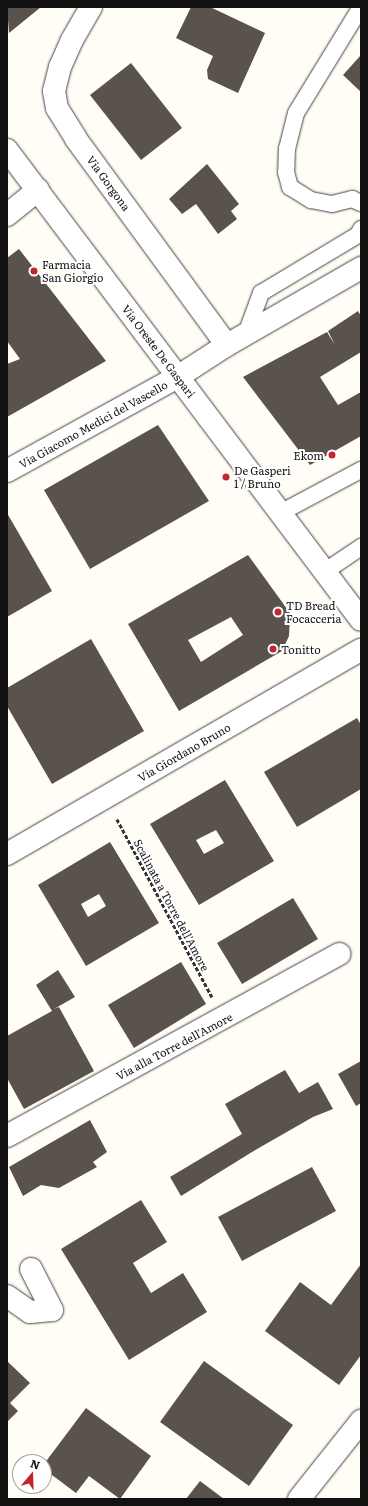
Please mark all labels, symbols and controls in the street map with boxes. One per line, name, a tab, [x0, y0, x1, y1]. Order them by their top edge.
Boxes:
street label: Via Gorgona	[85, 153, 133, 213]
place label: Farmacia San Giorgio	[42, 258, 103, 284]
marker: Farmacia San Giorgio	[29, 266, 39, 276]
street label: Via Oreste De Gaspari	[120, 302, 198, 400]
street label: Via Giacomo Medici del Vascello	[16, 378, 170, 470]
place label: Ekom	[293, 448, 324, 462]
marker: Ekom	[327, 450, 337, 460]
place label: De Gasperi 1 / Bruno	[234, 464, 291, 490]
marker: De Gasperi 1 / Bruno	[221, 472, 231, 482]
place label: TD Bread Focacceria	[286, 599, 341, 625]
marker: TD Bread Focacceria	[273, 607, 283, 617]
place label: Tonitto	[281, 642, 321, 656]
marker: Tonitto	[268, 644, 278, 654]
street label: Via Giordano Bruno	[135, 720, 233, 784]
street label: Scalinata a Torre dell'Amore	[132, 837, 212, 973]
street label: Via alla Torre dell'Amore	[114, 1010, 234, 1082]
north arrow	[12, 1454, 52, 1494]
text: N	[29, 1455, 43, 1473]

